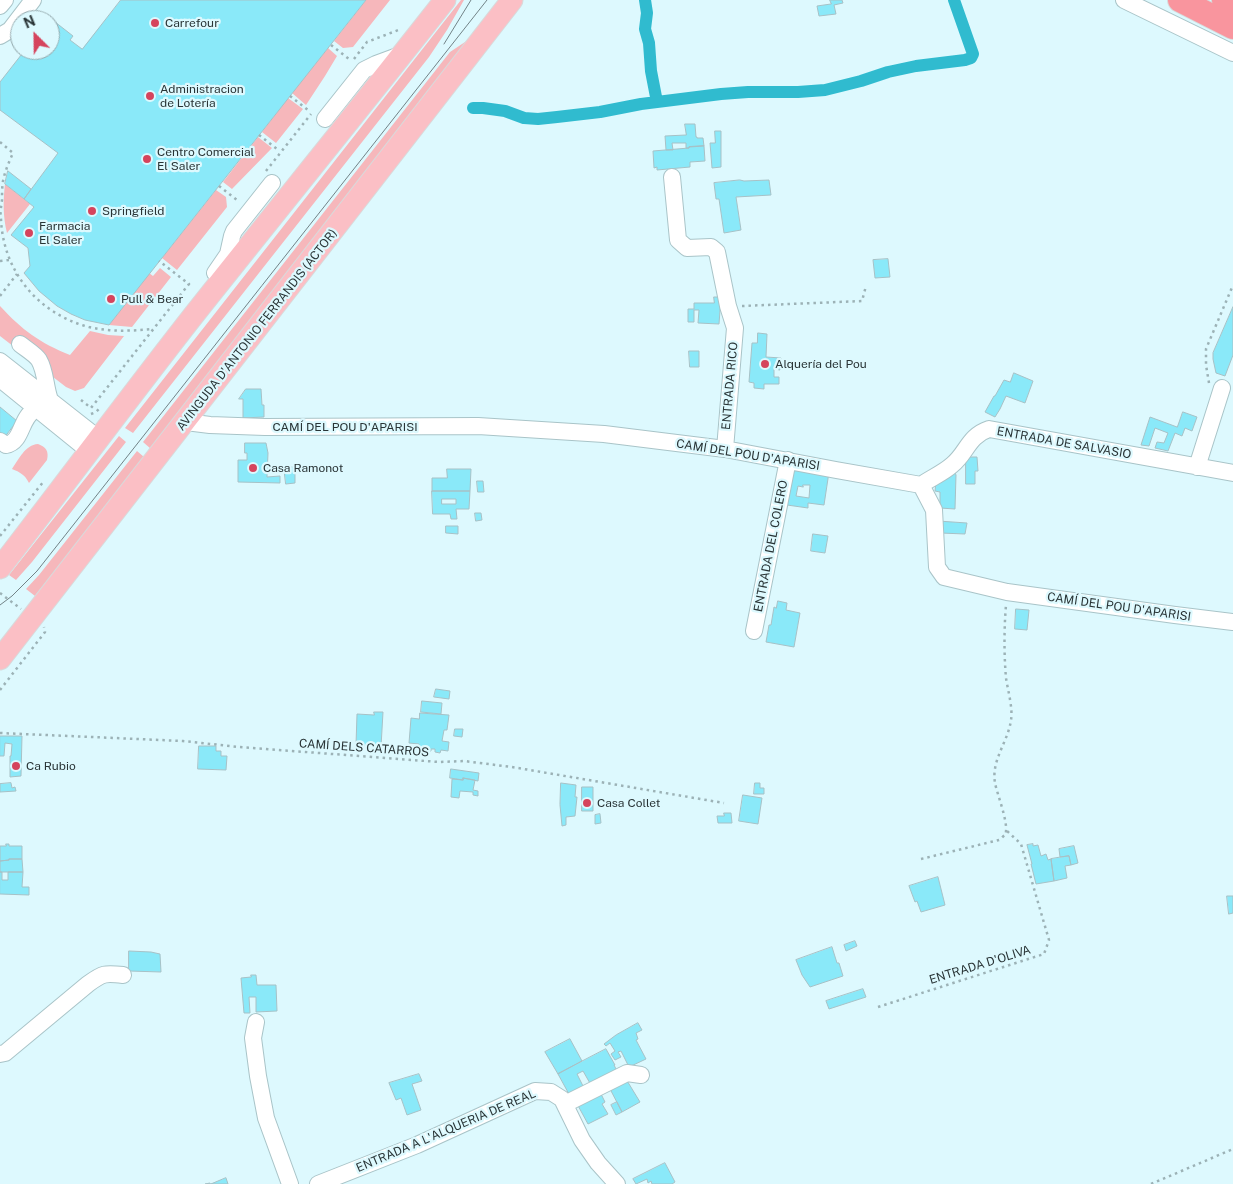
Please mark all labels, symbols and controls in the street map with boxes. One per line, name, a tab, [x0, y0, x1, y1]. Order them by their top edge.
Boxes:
north arrow	[10, 10, 60, 60]
text: N	[21, 13, 38, 32]
place label: Carrefour	[165, 16, 219, 30]
marker: Carrefour	[149, 17, 161, 29]
place label: Administracion de Lotería	[160, 82, 244, 110]
marker: Administracion de Lotería	[144, 90, 156, 102]
place label: Centro Comercial El Saler	[157, 145, 254, 173]
marker: Centro Comercial El Saler	[141, 153, 153, 165]
place label: Springfield	[102, 204, 164, 218]
marker: Springfield	[86, 205, 98, 217]
place label: Farmacia El Saler	[39, 219, 90, 247]
street label: AVINGUDA D'ANTONIO FERRANDIS (ACTOR)	[174, 226, 340, 434]
marker: Farmacia El Saler	[23, 227, 35, 239]
place label: Pull & Bear	[121, 292, 183, 306]
marker: Pull & Bear	[105, 293, 117, 305]
street label: ENTRADA RICO	[719, 341, 741, 431]
place label: Alquería del Pou	[775, 357, 867, 371]
marker: Alquería del Pou	[759, 358, 771, 370]
street label: CAMÍ DEL POU D'APARISI	[272, 420, 418, 434]
street label: ENTRADA DE SALVASIO	[996, 424, 1132, 462]
street label: CAMÍ DEL POU D'APARISI	[675, 437, 821, 473]
place label: Casa Ramonot	[263, 461, 343, 475]
marker: Casa Ramonot	[247, 462, 259, 474]
street label: ENTRADA DEL COLERO	[751, 479, 791, 613]
street label: CAMÍ DEL POU D'APARISI	[1046, 590, 1192, 624]
street label: CAMÍ DELS CATARROS	[298, 736, 430, 760]
place label: Ca Rubio	[26, 759, 76, 773]
marker: Ca Rubio	[10, 760, 22, 772]
place label: Casa Collet	[597, 796, 660, 810]
marker: Casa Collet	[581, 797, 593, 809]
street label: ENTRADA D'OLIVA	[927, 943, 1033, 987]
street label: ENTRADA A L'ALQUERIA DE REAL	[354, 1087, 538, 1175]

